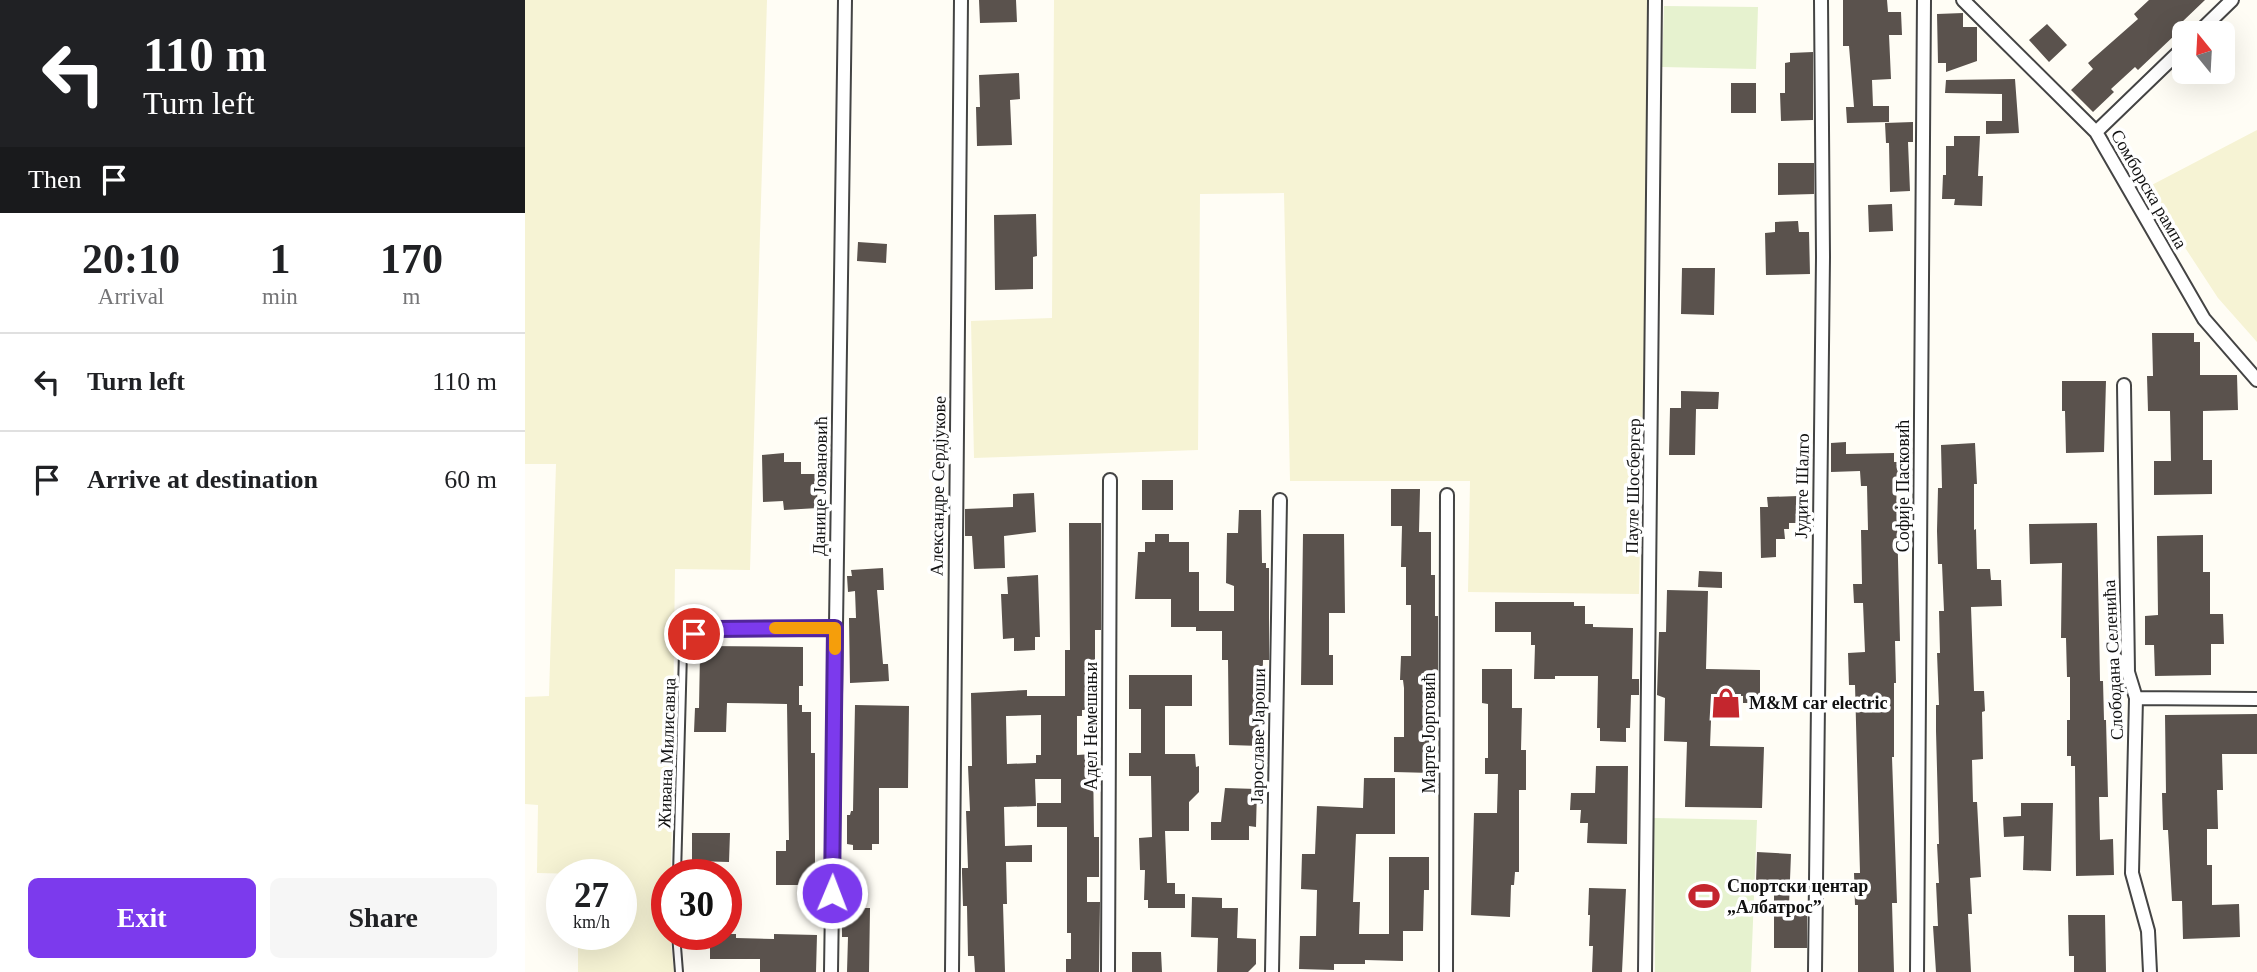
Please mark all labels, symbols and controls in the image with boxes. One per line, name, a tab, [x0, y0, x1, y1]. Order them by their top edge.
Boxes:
north arrow	[2172, 21, 2235, 84]
map controls	[2172, 21, 2235, 84]
text: 110 m	[143, 27, 267, 82]
icon: left	[28, 28, 119, 119]
text: Turn left	[143, 85, 255, 121]
street label: Сомборска рампа	[2107, 126, 2191, 252]
icon: arrive	[95, 161, 133, 199]
text: Then	[28, 165, 81, 194]
text: 20:10	[82, 236, 180, 282]
text: 1	[269, 236, 290, 282]
text: 170	[380, 236, 443, 282]
text: Arrival	[98, 284, 164, 309]
text: min	[262, 284, 298, 309]
text: m	[402, 284, 420, 309]
icon: left	[28, 363, 66, 401]
text: Turn left	[87, 367, 185, 396]
text: 110 m	[432, 367, 497, 396]
street label: Александре Сердјукове	[926, 396, 950, 576]
street label: Данице Јовановић	[809, 416, 831, 556]
street label: Пауле Шосбергер	[1622, 418, 1644, 554]
street label: Софије Пасковић	[1893, 420, 1913, 552]
street label: Јудите Шалго	[1791, 433, 1813, 539]
icon: arrive	[28, 461, 66, 499]
text: Arrive at destination	[87, 465, 318, 494]
text: 60 m	[444, 465, 497, 494]
street label: Слободана Селенића	[2099, 579, 2127, 741]
pin	[664, 604, 724, 664]
icon: arrive	[675, 615, 713, 653]
street label: Адел Немешањи	[1081, 661, 1101, 790]
street label: Јарославе Јароши	[1247, 668, 1269, 804]
street label: Марте Јорговић	[1419, 672, 1439, 794]
street label: Живана Милисавца	[654, 677, 680, 829]
shop icon: M&M car electric	[1709, 686, 1743, 720]
place label: M&M car electric	[1749, 693, 1888, 713]
position arrow	[795, 856, 869, 930]
speed limit sign: 30	[651, 859, 742, 950]
text: 27	[574, 876, 609, 915]
place label: Спортски центар „Албатрос”	[1727, 876, 1868, 917]
button: Exit	[28, 878, 256, 958]
button: Share	[270, 878, 497, 958]
sports icon: Спортски центар „Албатрос”	[1687, 879, 1721, 913]
text: km/h	[573, 912, 610, 932]

